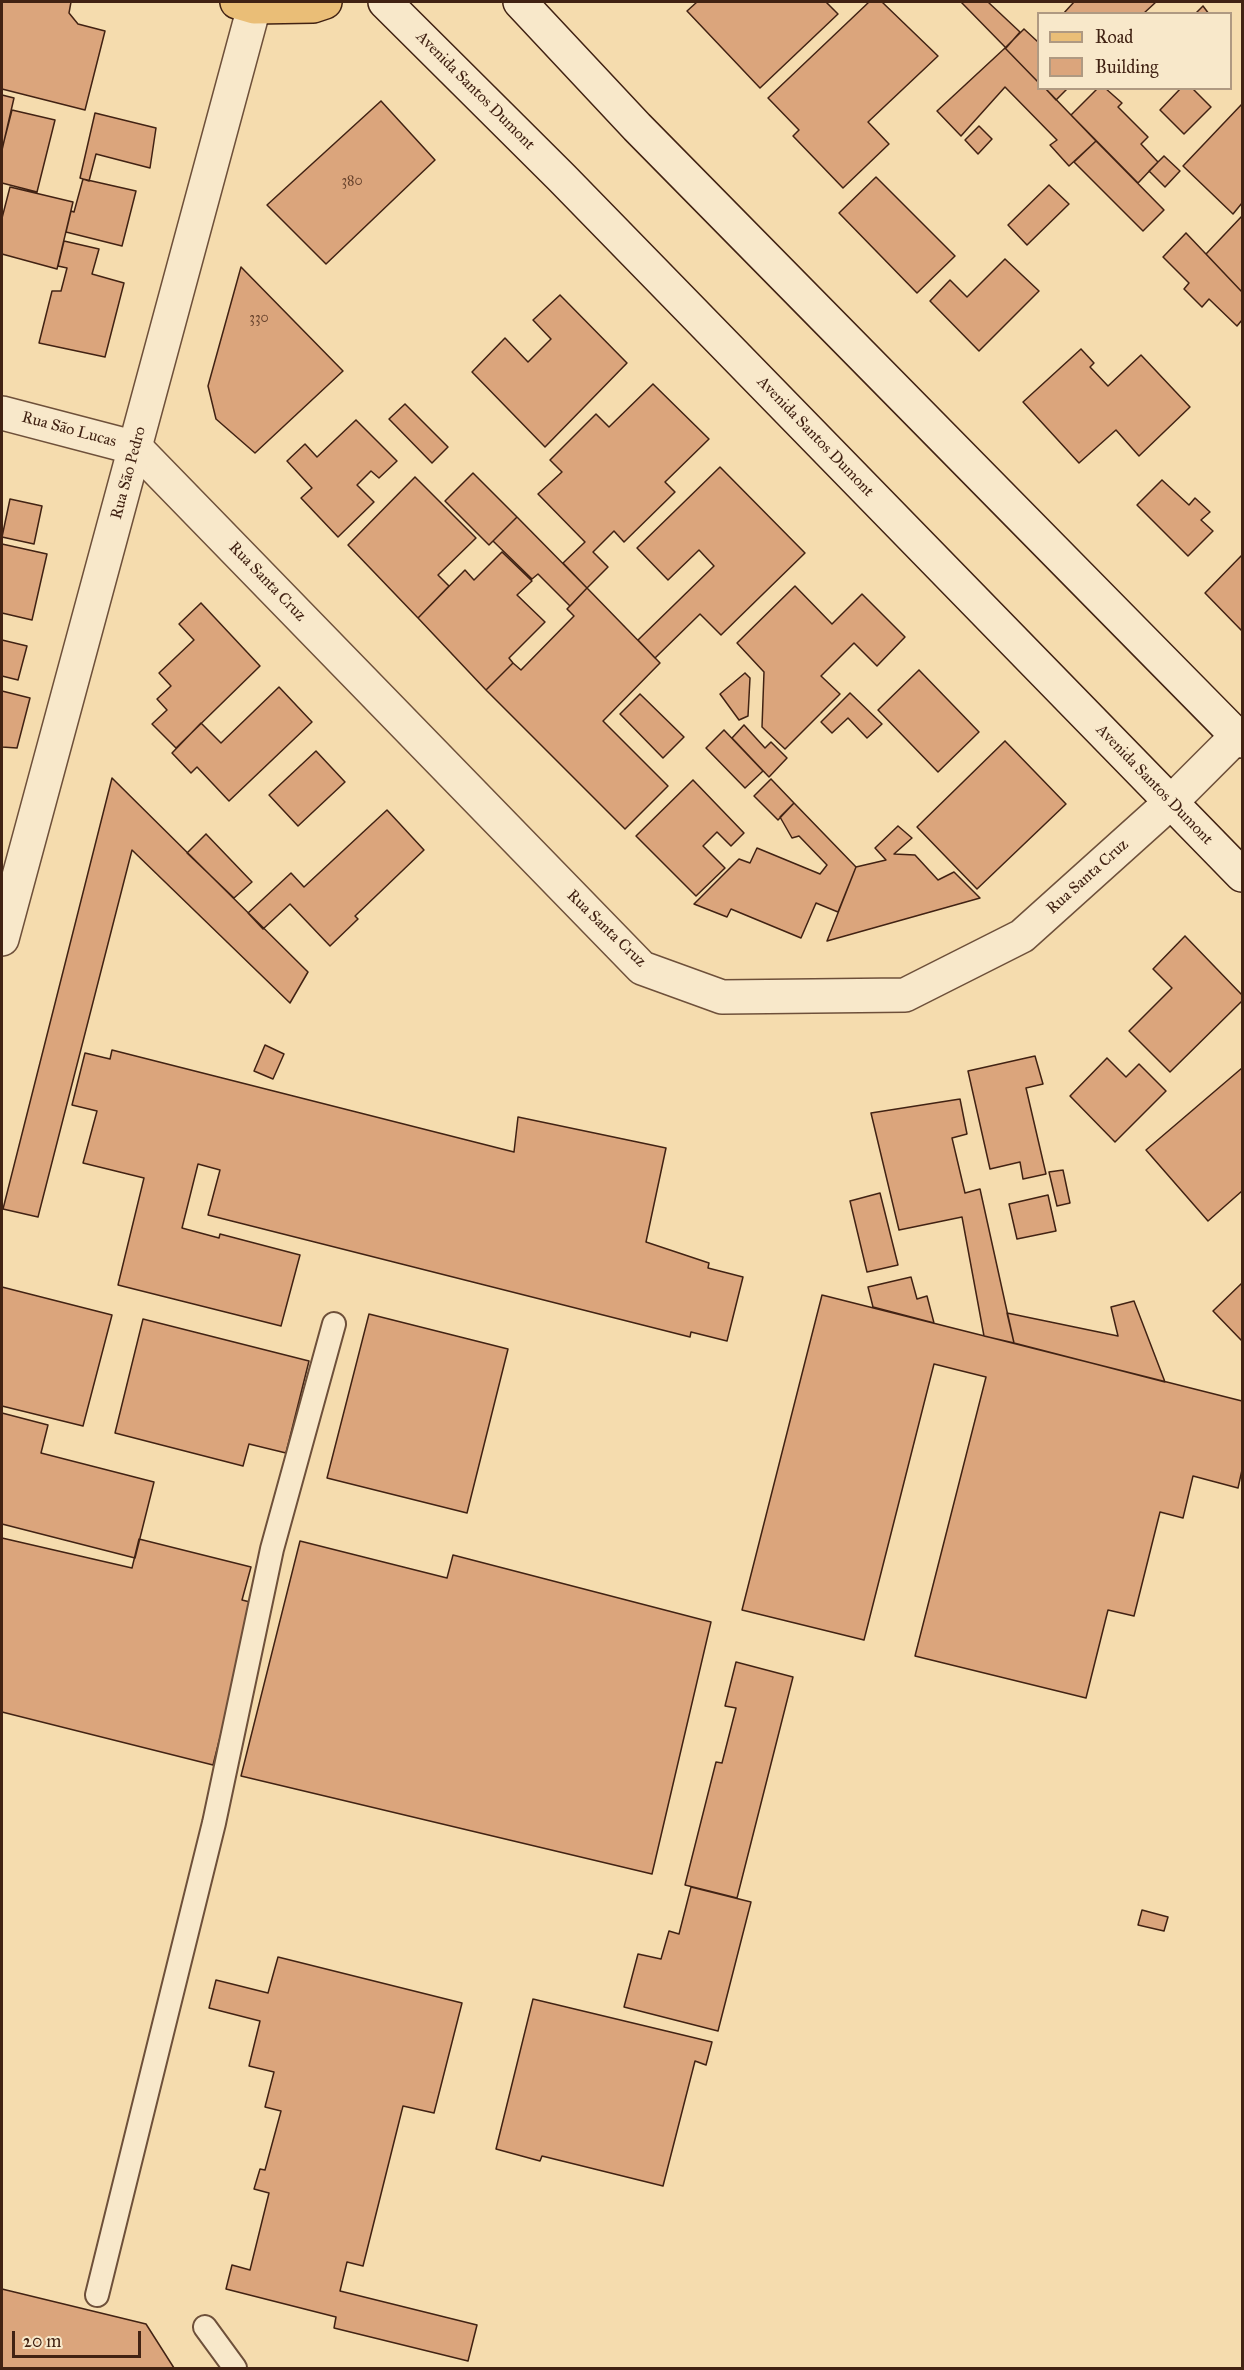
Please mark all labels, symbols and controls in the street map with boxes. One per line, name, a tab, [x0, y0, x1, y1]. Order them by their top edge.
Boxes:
legend	[1037, 12, 1232, 90]
text: Road	[1095, 26, 1133, 48]
street label: Avenida Santos Dumont	[412, 28, 538, 154]
text: Building	[1095, 56, 1158, 78]
house number: 380	[341, 174, 363, 190]
house number: 330	[249, 311, 269, 327]
street label: Avenida Santos Dumont	[752, 373, 878, 501]
street label: Rua São Lucas	[20, 408, 118, 452]
street label: Rua São Pedro	[107, 425, 151, 521]
street label: Rua Santa Cruz	[224, 538, 310, 626]
street label: Avenida Santos Dumont	[1091, 721, 1217, 849]
street label: Rua Santa Cruz	[1043, 835, 1133, 919]
street label: Rua Santa Cruz	[562, 886, 650, 972]
scale bar	[15, 2319, 144, 2357]
text: 20 m	[23, 2330, 61, 2352]

